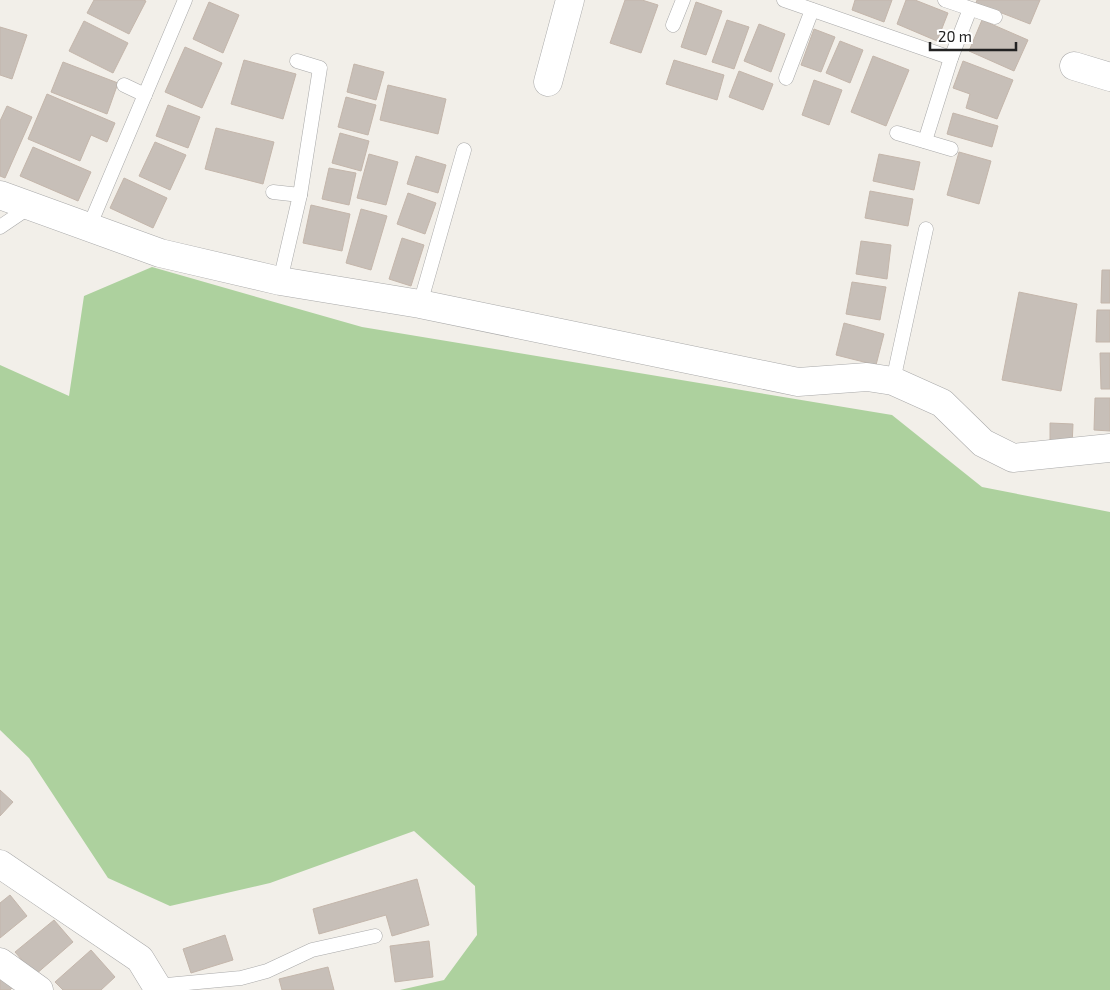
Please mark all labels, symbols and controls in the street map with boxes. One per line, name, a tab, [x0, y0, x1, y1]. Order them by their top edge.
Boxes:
scale bar	[930, 20, 1016, 52]
text: 20 m	[938, 27, 972, 45]

